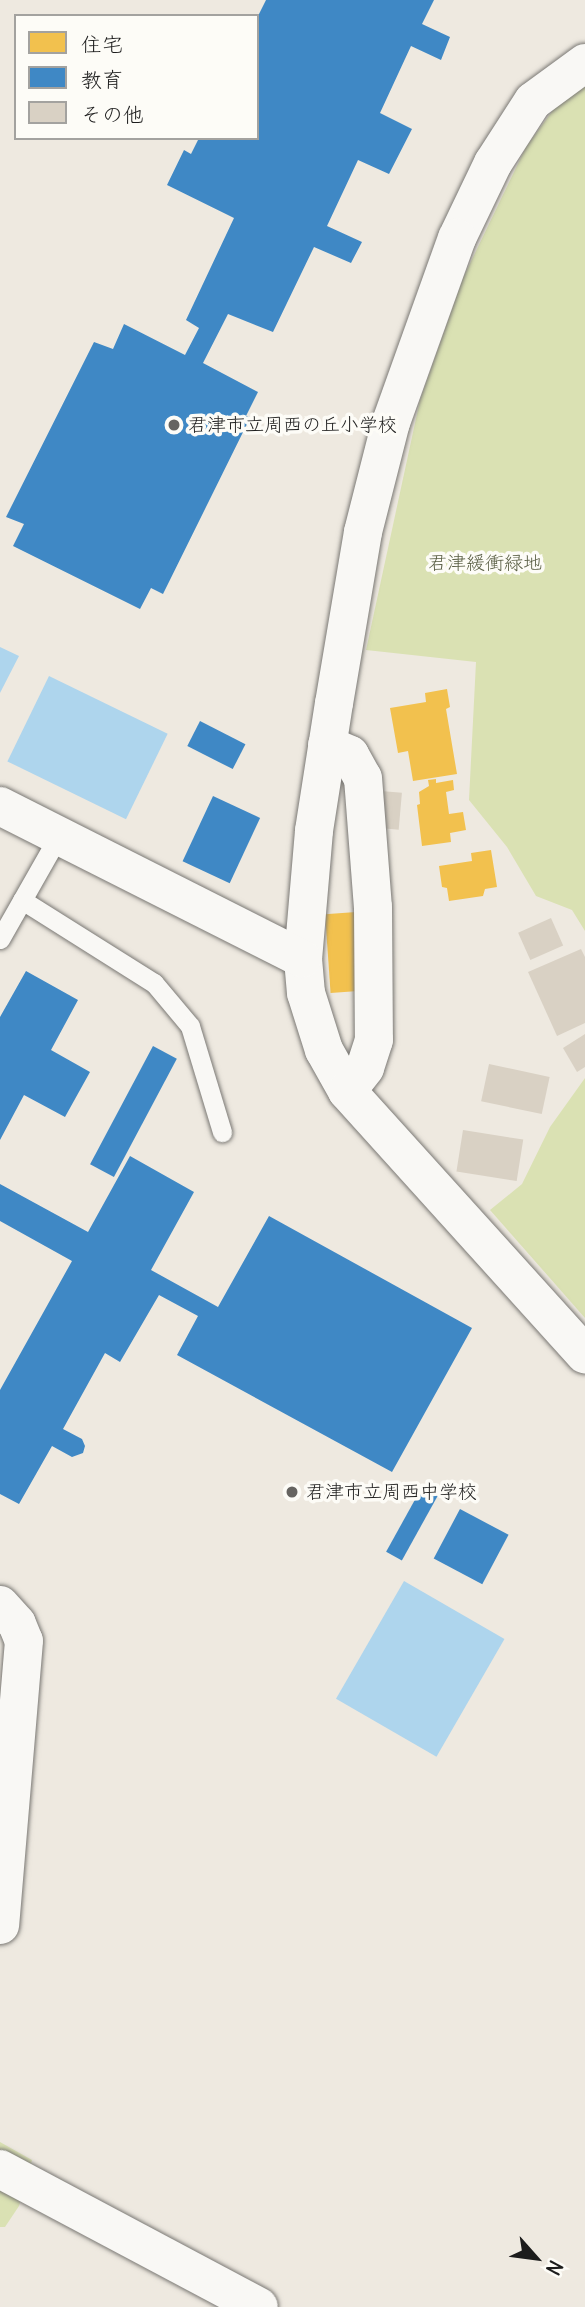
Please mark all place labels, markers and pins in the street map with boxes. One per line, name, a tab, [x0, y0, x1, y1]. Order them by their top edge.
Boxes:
place label: 君津市立周西の丘小学校	[188, 414, 397, 436]
marker: 君津市立周西の丘小学校	[166, 417, 182, 433]
place label: 君津市立周西中学校	[306, 1481, 477, 1503]
marker: 君津市立周西中学校	[284, 1484, 300, 1500]

